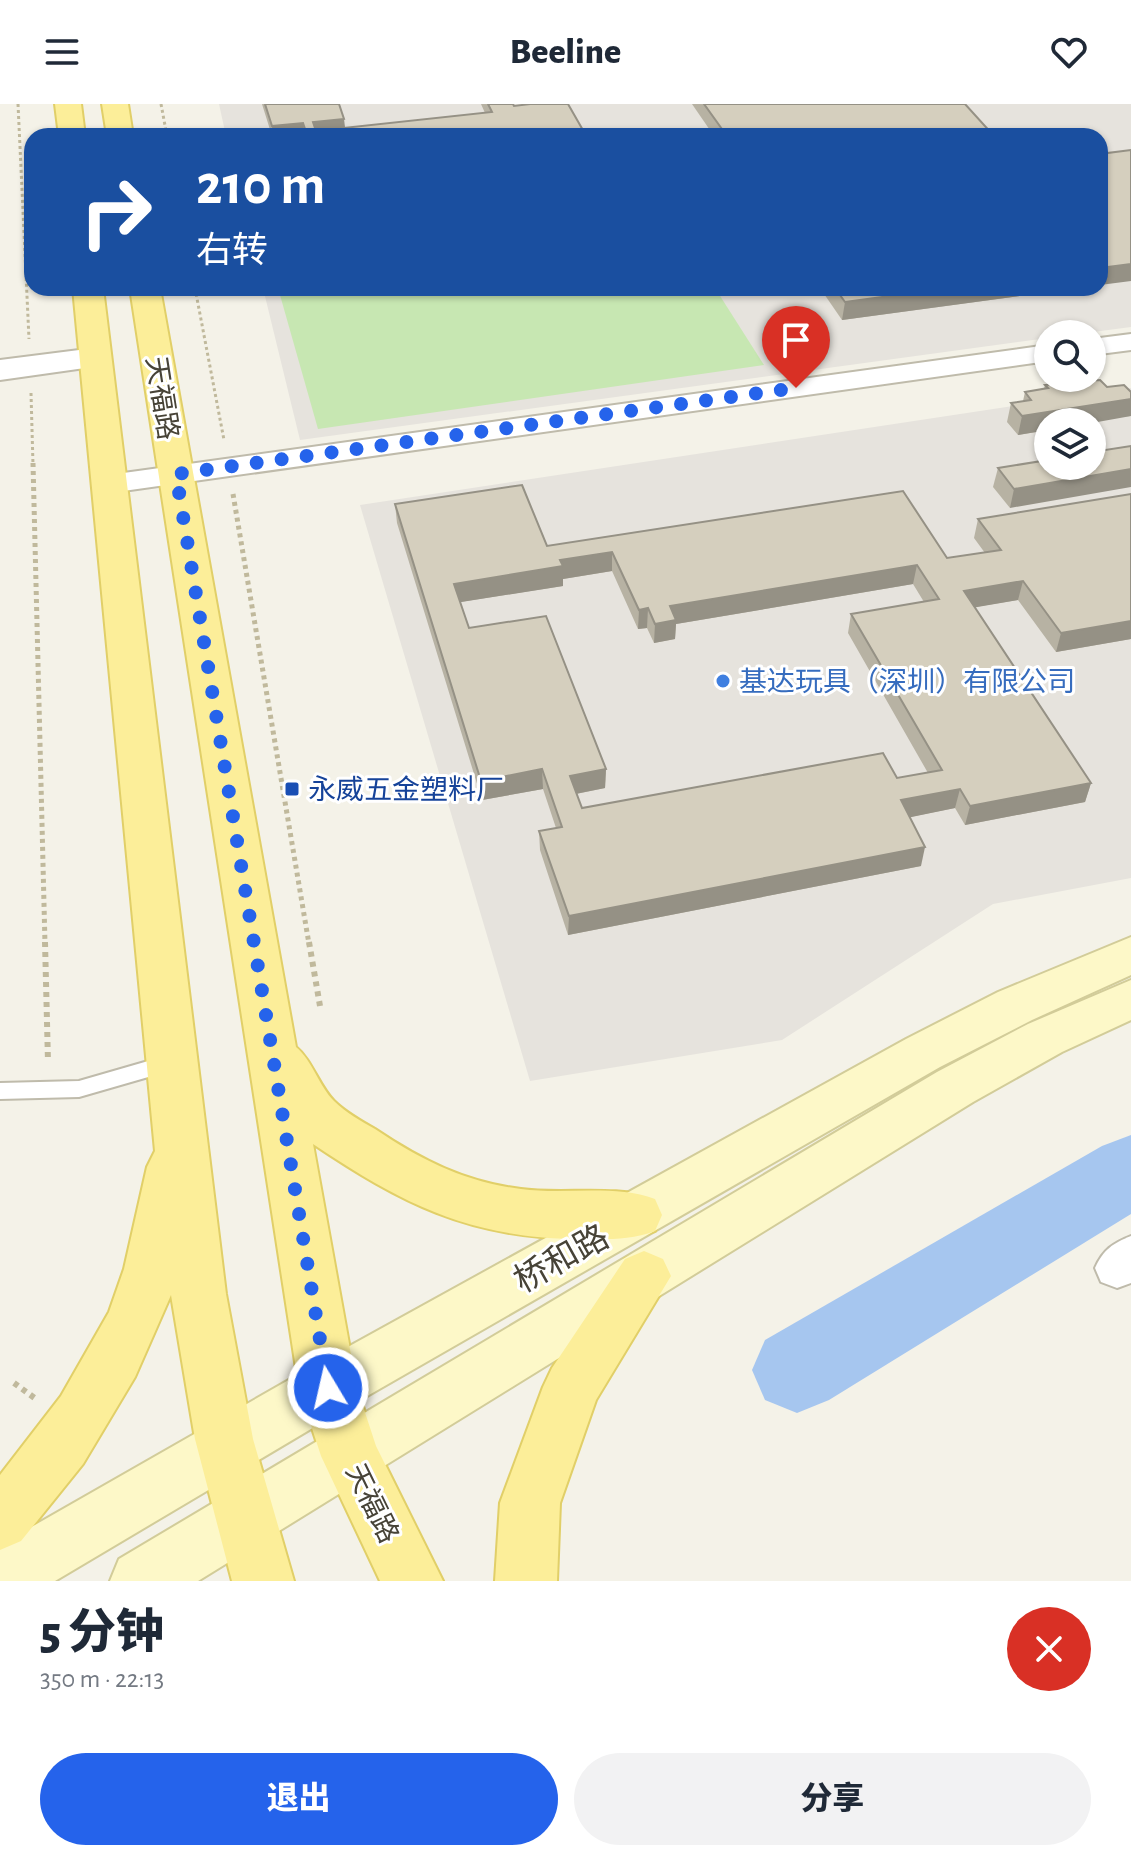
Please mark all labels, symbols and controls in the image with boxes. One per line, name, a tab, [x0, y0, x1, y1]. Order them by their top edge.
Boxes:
icon: menu	[40, 30, 84, 74]
icon: heart	[1047, 30, 1091, 74]
text: Beeline	[510, 34, 621, 70]
text: 210 m	[196, 158, 325, 214]
icon: right	[64, 160, 168, 264]
text: 右转	[196, 233, 268, 269]
pin	[762, 306, 830, 388]
icon: arrive	[774, 318, 818, 362]
map controls	[1034, 320, 1106, 480]
button: search	[1034, 320, 1106, 392]
street label: 天福路	[141, 354, 183, 442]
button: layers	[1034, 408, 1106, 480]
place label: 基达玩具（深圳）有限公司	[739, 667, 1075, 697]
marker: 基达玩具（深圳）有限公司	[714, 672, 732, 690]
place label: 永威五金塑料厂	[308, 775, 504, 805]
marker: 永威五金塑料厂	[283, 780, 301, 798]
street label: 桥和路	[508, 1218, 615, 1299]
position arrow	[286, 1346, 370, 1430]
street label: 天福路	[340, 1459, 404, 1548]
button: close	[1007, 1607, 1091, 1691]
text: 5 分钟	[40, 1610, 164, 1658]
text: 350 m · 22:13	[40, 1666, 164, 1692]
button: 退出	[40, 1753, 558, 1845]
button: 分享	[574, 1753, 1091, 1845]

